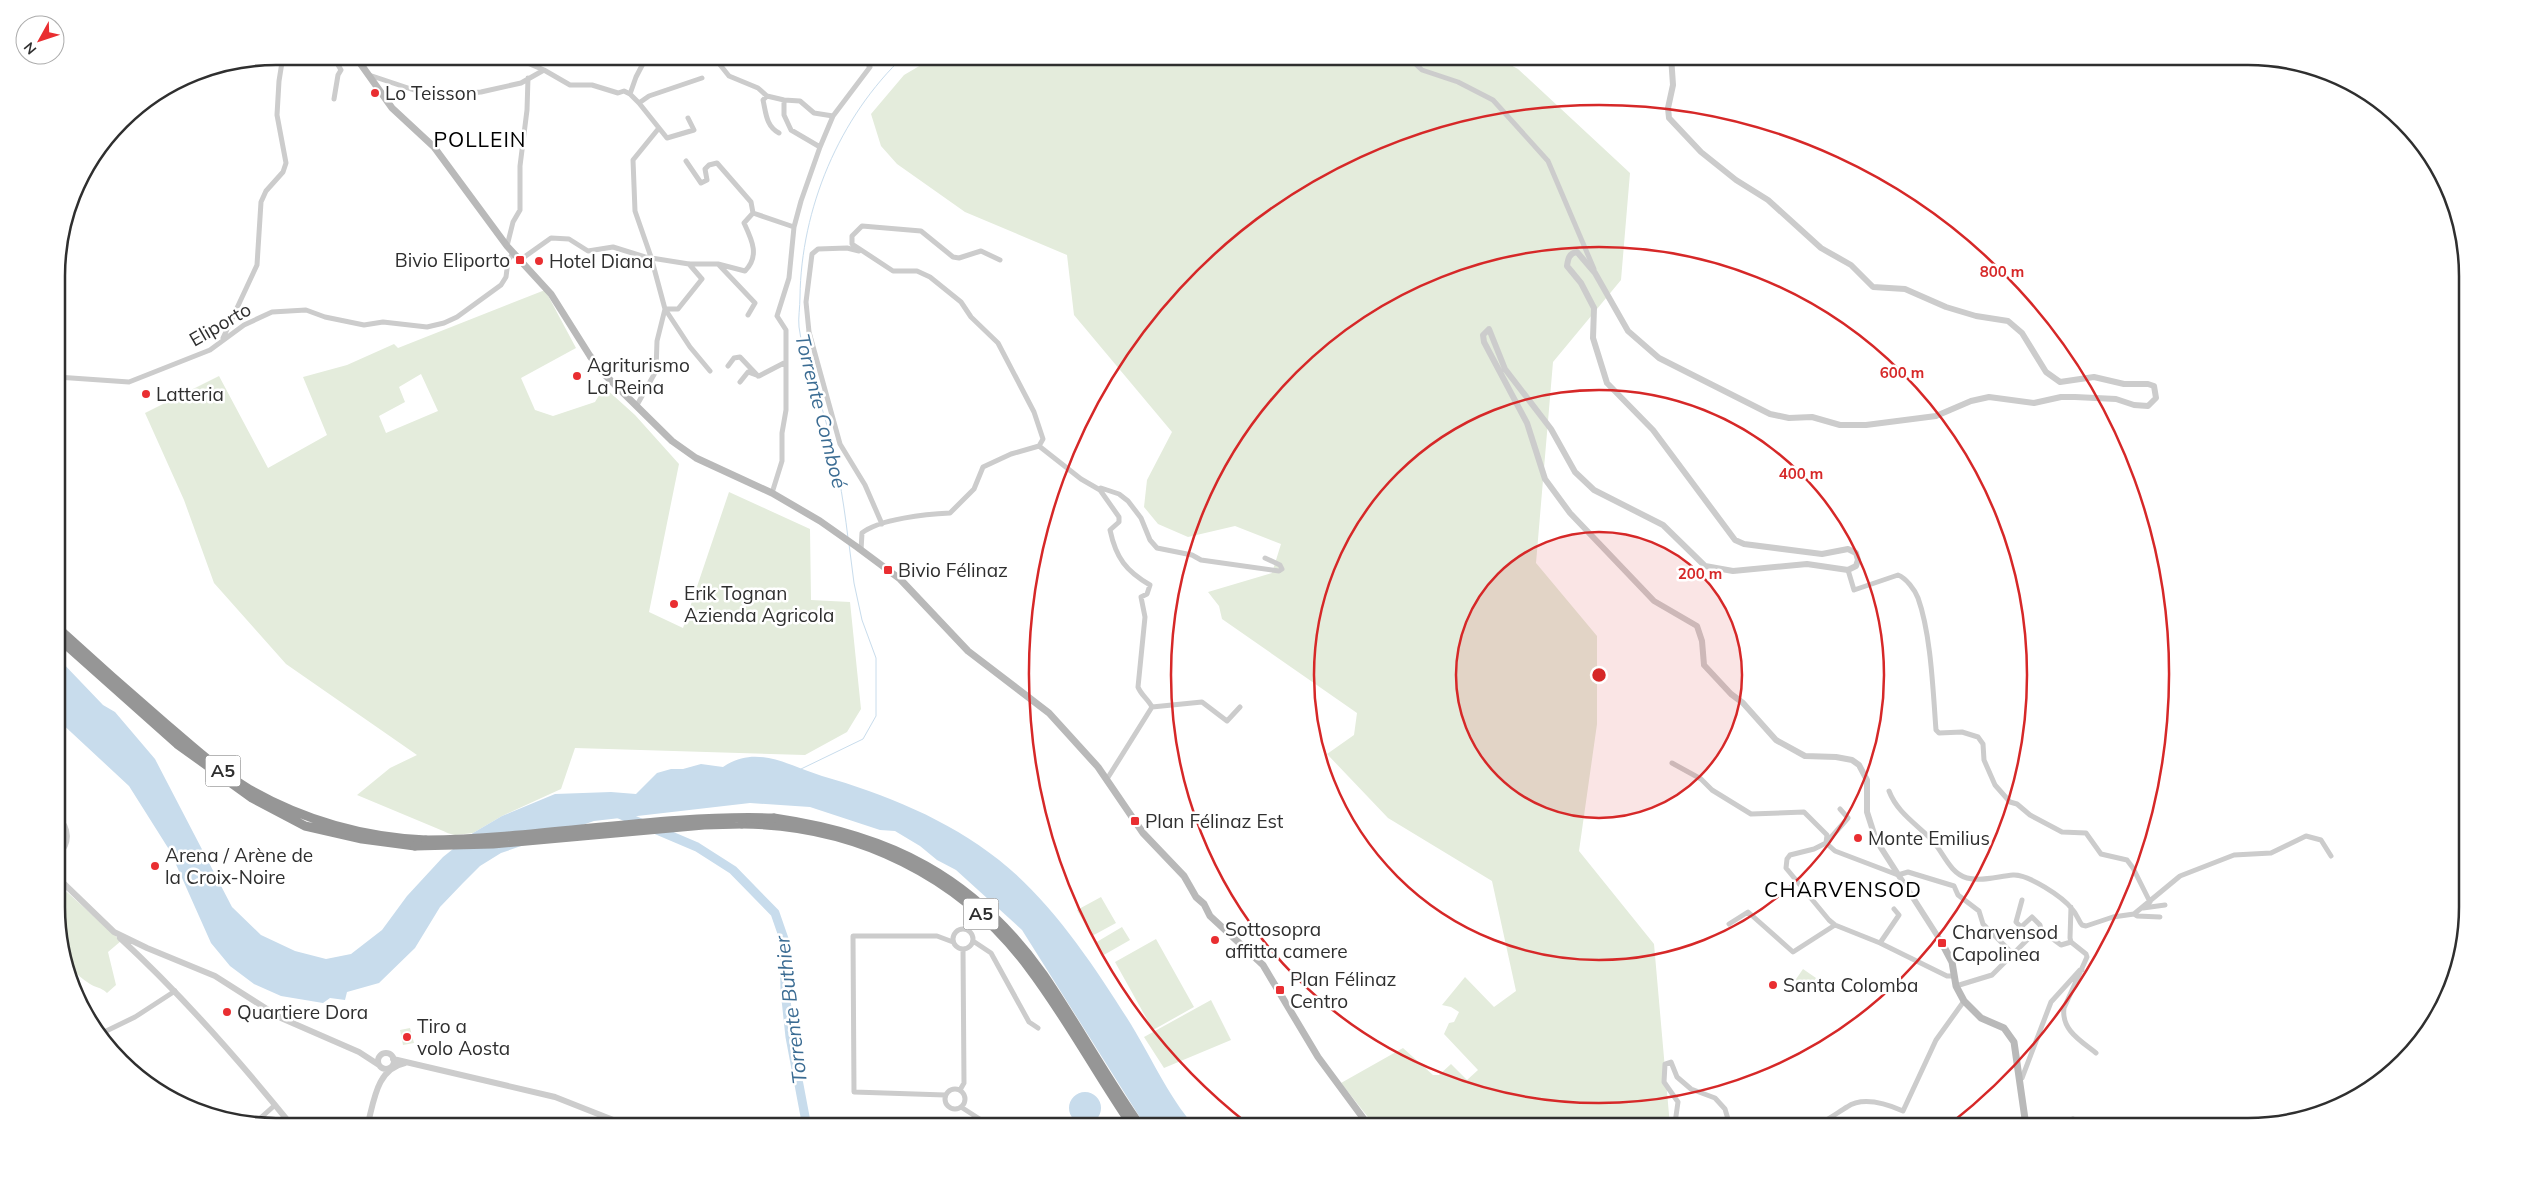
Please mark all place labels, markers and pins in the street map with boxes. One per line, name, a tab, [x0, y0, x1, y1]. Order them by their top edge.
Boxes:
place label: Lo Teisson	[385, 81, 477, 105]
marker: Lo Teisson	[369, 87, 381, 99]
place label: Bivio Eliporto	[395, 248, 510, 272]
place label: Hotel Diana	[549, 249, 653, 273]
marker: Bivio Eliporto	[514, 254, 526, 266]
marker: Hotel Diana	[533, 255, 545, 267]
place label: Agriturismo La Reina	[587, 353, 690, 399]
marker: Agriturismo La Reina	[571, 370, 583, 382]
place label: Latteria	[156, 382, 224, 406]
marker: Latteria	[140, 388, 152, 400]
place label: Bivio Félinaz	[898, 558, 1008, 582]
marker: Bivio Félinaz	[882, 564, 894, 576]
place label: Erik Tognan Azienda Agricola	[684, 581, 834, 627]
marker: Erik Tognan Azienda Agricola	[668, 598, 680, 610]
centre of rings	[1590, 666, 1608, 684]
place label: Plan Félinaz Est	[1145, 809, 1284, 833]
marker: Plan Félinaz Est	[1129, 815, 1141, 827]
place label: Monte Emilius	[1868, 826, 1990, 850]
marker: Monte Emilius	[1852, 832, 1864, 844]
place label: Arena / Arène de la Croix-Noire	[165, 843, 313, 889]
marker: Arena / Arène de la Croix-Noire	[149, 860, 161, 872]
place label: Sottosopra affitta camere	[1225, 917, 1348, 963]
place label: Charvensod Capolinea	[1952, 920, 2058, 966]
marker: Sottosopra affitta camere	[1209, 934, 1221, 946]
marker: Charvensod Capolinea	[1936, 937, 1948, 949]
place label: Plan Félinaz Centro	[1290, 967, 1397, 1013]
place label: Santa Colomba	[1783, 973, 1918, 997]
marker: Santa Colomba	[1767, 979, 1779, 991]
marker: Plan Félinaz Centro	[1274, 984, 1286, 996]
place label: Quartiere Dora	[237, 1000, 368, 1024]
marker: Quartiere Dora	[221, 1006, 233, 1018]
place label: Tiro a volo Aosta	[417, 1014, 510, 1060]
marker: Tiro a volo Aosta	[401, 1031, 413, 1043]

